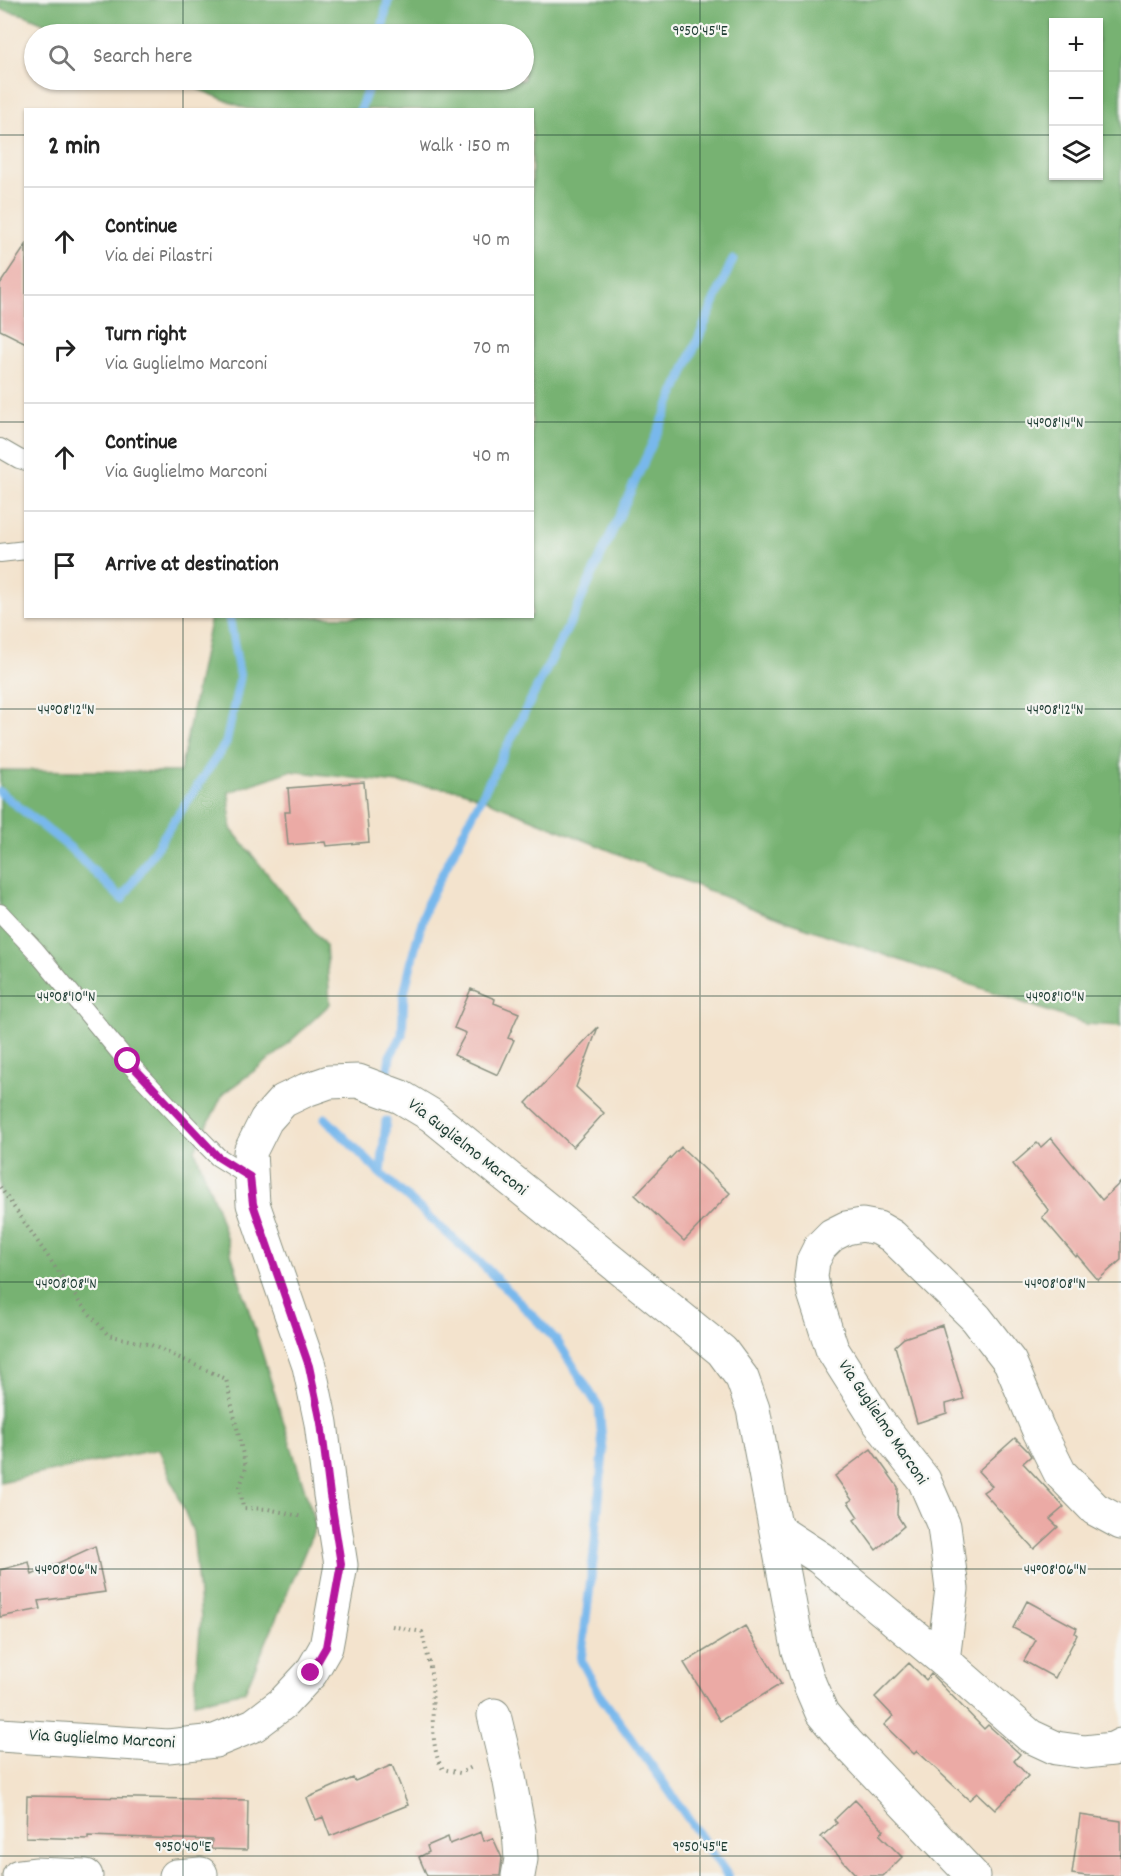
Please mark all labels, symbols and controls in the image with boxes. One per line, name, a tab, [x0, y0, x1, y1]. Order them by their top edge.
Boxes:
map controls	[1049, 18, 1103, 180]
button: +	[1049, 18, 1103, 72]
text: 9°50'45"E	[672, 21, 728, 43]
search box	[24, 24, 534, 90]
icon: search	[45, 41, 78, 74]
text: Search here	[93, 42, 192, 73]
button: −	[1049, 72, 1103, 126]
button: layers	[1049, 126, 1103, 180]
text: 2 min	[48, 129, 100, 166]
text: Walk · 150 m	[420, 133, 510, 161]
text: Continue	[105, 212, 177, 243]
icon: ahead	[48, 225, 81, 258]
text: 40 m	[472, 227, 510, 255]
text: Via dei Pilastri	[105, 243, 212, 271]
text: Turn right	[105, 320, 187, 351]
icon: right	[48, 333, 81, 366]
text: 70 m	[473, 335, 510, 363]
text: Via Guglielmo Marconi	[105, 351, 267, 379]
text: 44°08'14"N	[1027, 413, 1083, 435]
text: Continue	[105, 428, 177, 459]
icon: ahead	[48, 441, 81, 474]
text: 40 m	[472, 443, 510, 471]
text: Via Guglielmo Marconi	[105, 459, 267, 487]
icon: arrive	[48, 549, 81, 582]
text: Arrive at destination	[105, 550, 279, 581]
text: 44°08'12"N	[37, 700, 95, 722]
text: 44°08'12"N	[1026, 700, 1084, 722]
text: 44°08'10"N	[37, 987, 95, 1009]
text: 44°08'10"N	[1026, 987, 1084, 1009]
route start	[114, 1047, 140, 1073]
street label: Via Guglielmo Marconi	[402, 1093, 532, 1203]
text: 44°08'08"N	[35, 1274, 97, 1296]
text: 44°08'08"N	[1024, 1274, 1086, 1296]
street label: Via Guglielmo Marconi	[831, 1355, 933, 1491]
text: 44°08'06"N	[35, 1560, 97, 1582]
text: 44°08'06"N	[1024, 1560, 1086, 1582]
route end	[297, 1659, 323, 1685]
street label: Via Guglielmo Marconi	[28, 1724, 176, 1756]
text: 9°50'40"E	[155, 1837, 211, 1859]
text: 9°50'45"E	[672, 1837, 728, 1859]

